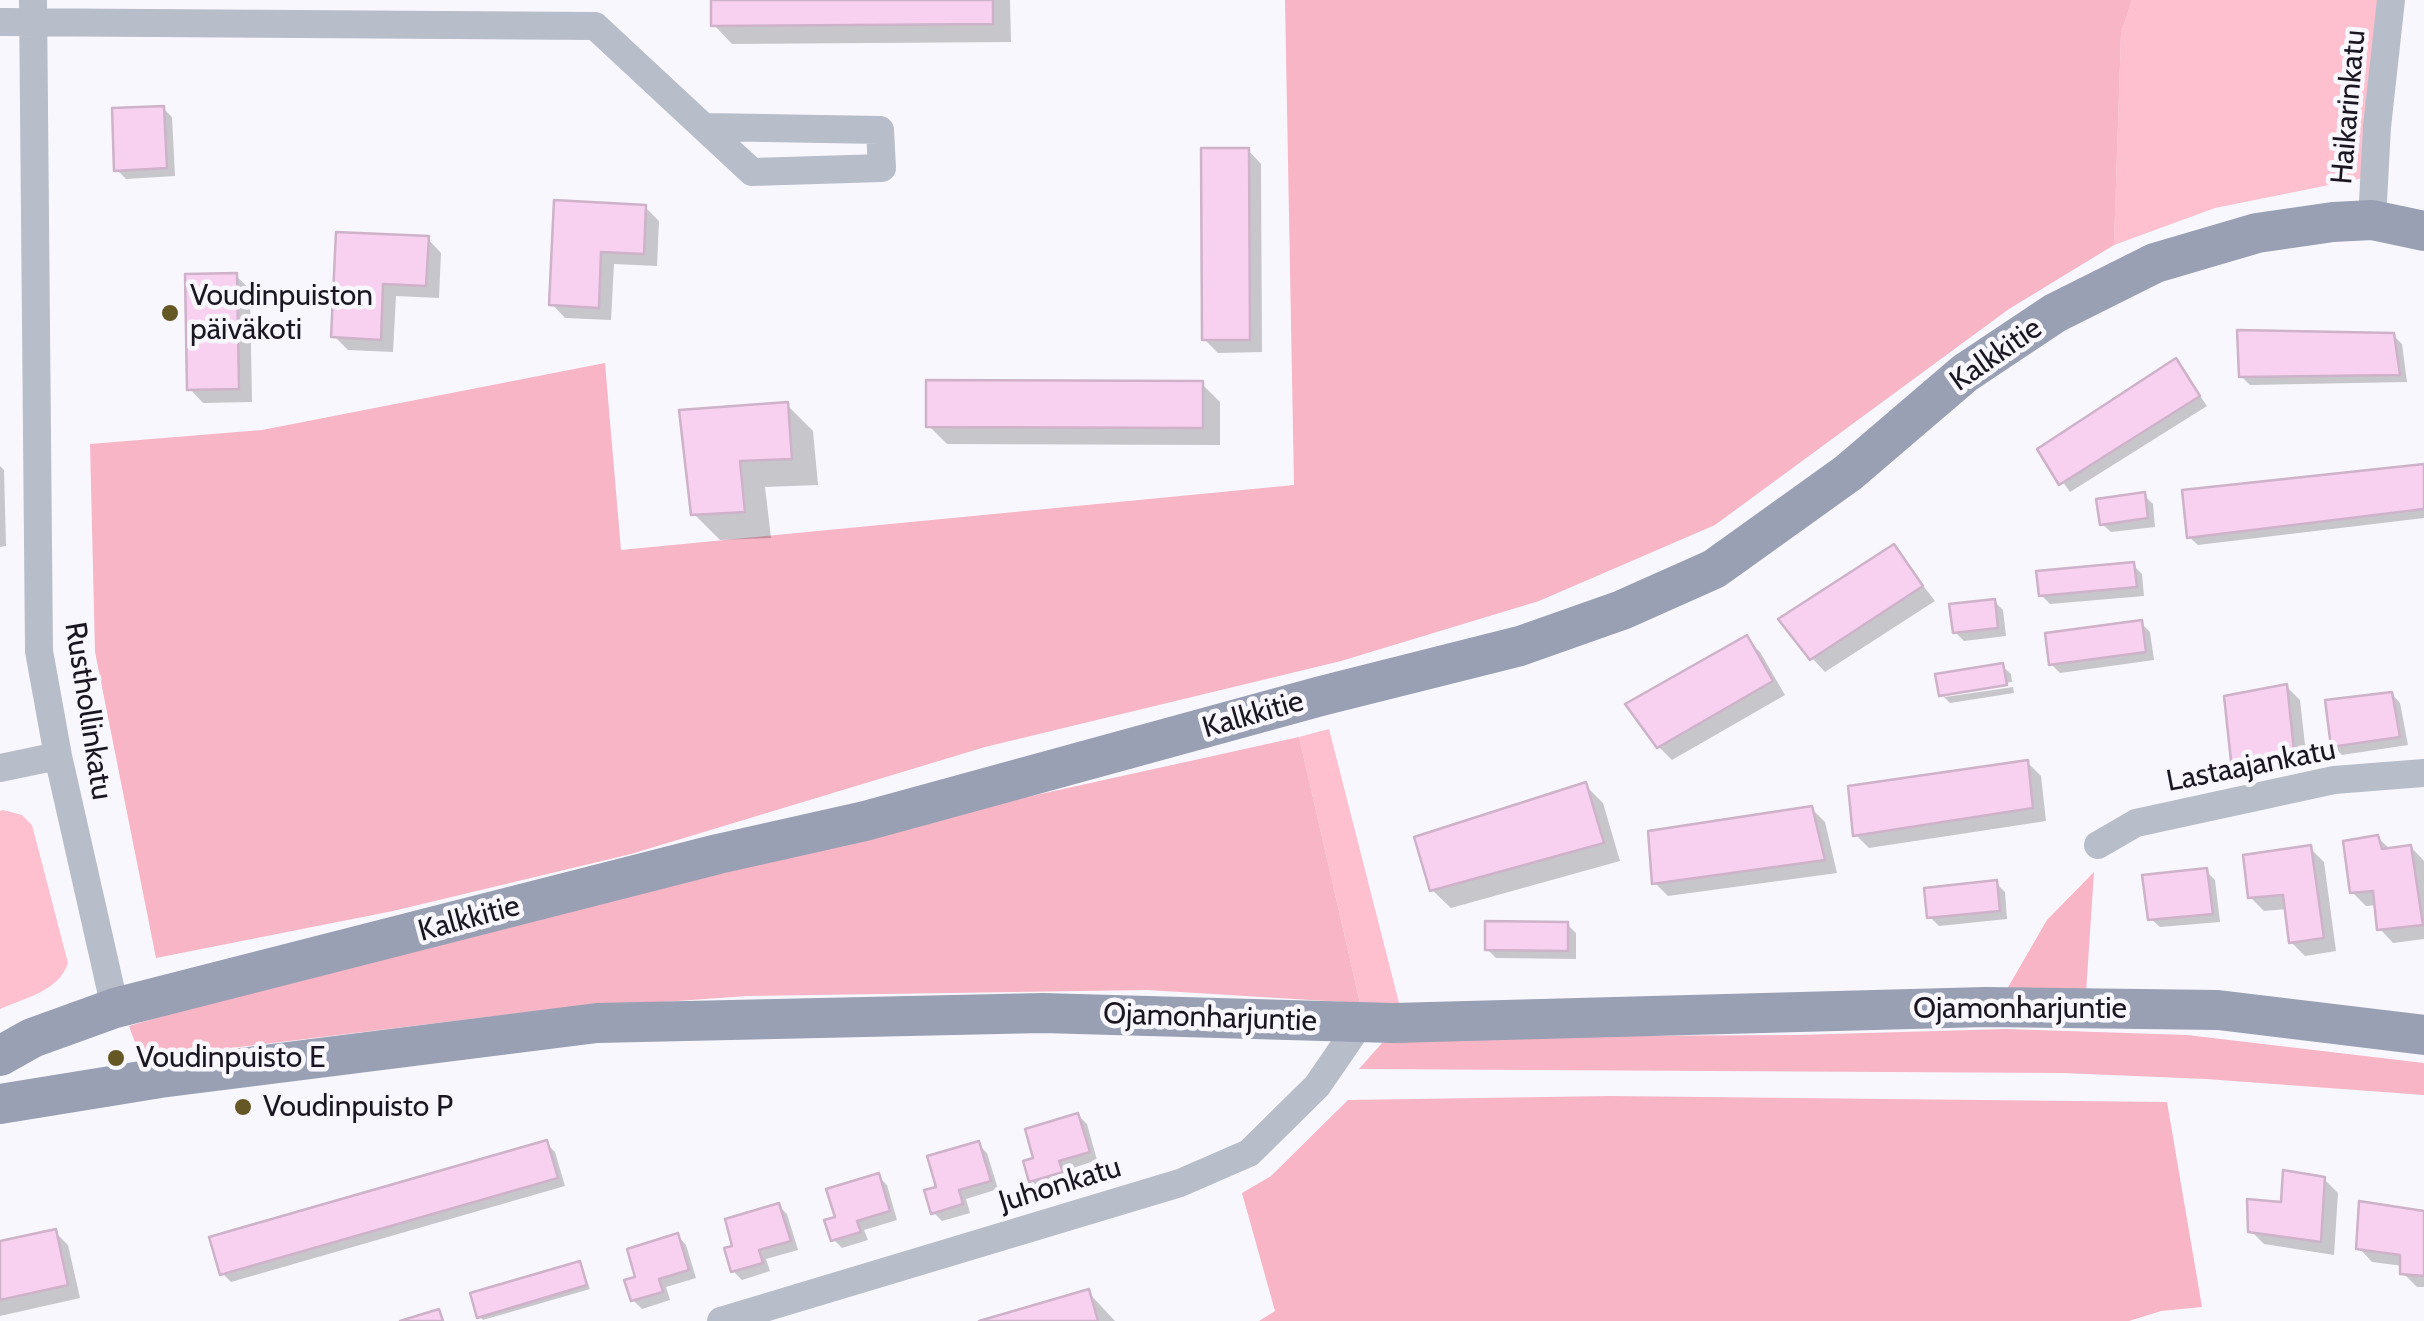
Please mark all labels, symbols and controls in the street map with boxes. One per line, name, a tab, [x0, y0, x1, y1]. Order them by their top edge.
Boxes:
street label: Haikarinkatu	[2324, 28, 2374, 186]
place label: Voudinpuiston päiväkoti	[190, 278, 373, 348]
marker: Voudinpuiston päiväkoti	[159, 302, 181, 324]
street label: Kalkkitie	[1943, 311, 2049, 399]
street label: Rusthollinkatu	[56, 620, 120, 802]
street label: Kalkkitie	[1198, 683, 1308, 747]
street label: Lastaajankatu	[2163, 732, 2339, 800]
street label: Kalkkitie	[414, 888, 524, 950]
street label: Ojamonharjuntie	[1913, 991, 2127, 1027]
street label: Ojamonharjuntie	[1103, 996, 1317, 1040]
place label: Voudinpuisto E	[136, 1040, 326, 1076]
marker: Voudinpuisto E	[105, 1047, 127, 1069]
place label: Voudinpuisto P	[263, 1089, 453, 1125]
marker: Voudinpuisto P	[232, 1096, 254, 1118]
street label: Juhonkatu	[995, 1149, 1125, 1221]

